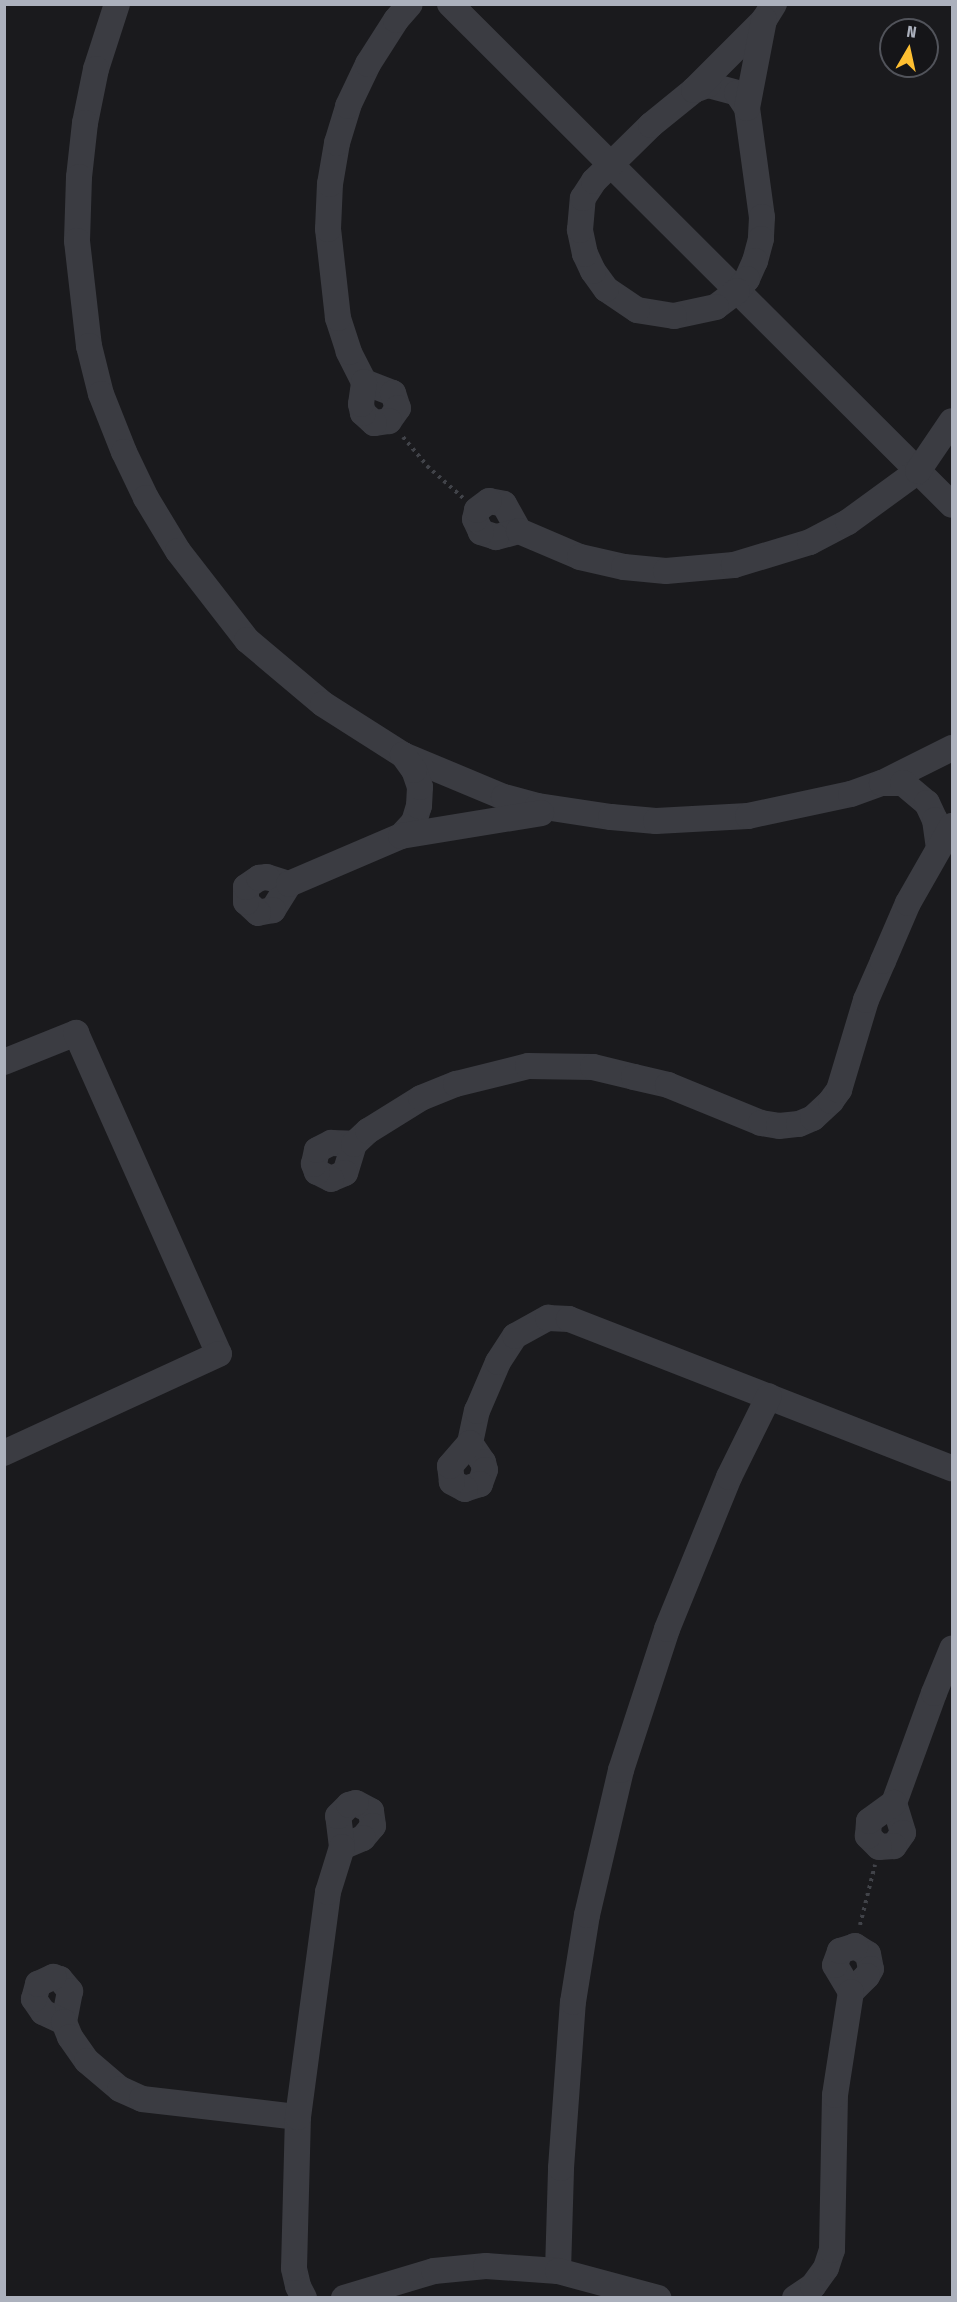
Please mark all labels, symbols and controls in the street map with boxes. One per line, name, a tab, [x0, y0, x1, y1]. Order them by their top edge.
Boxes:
north arrow	[879, 18, 939, 78]
text: N	[905, 22, 918, 42]

